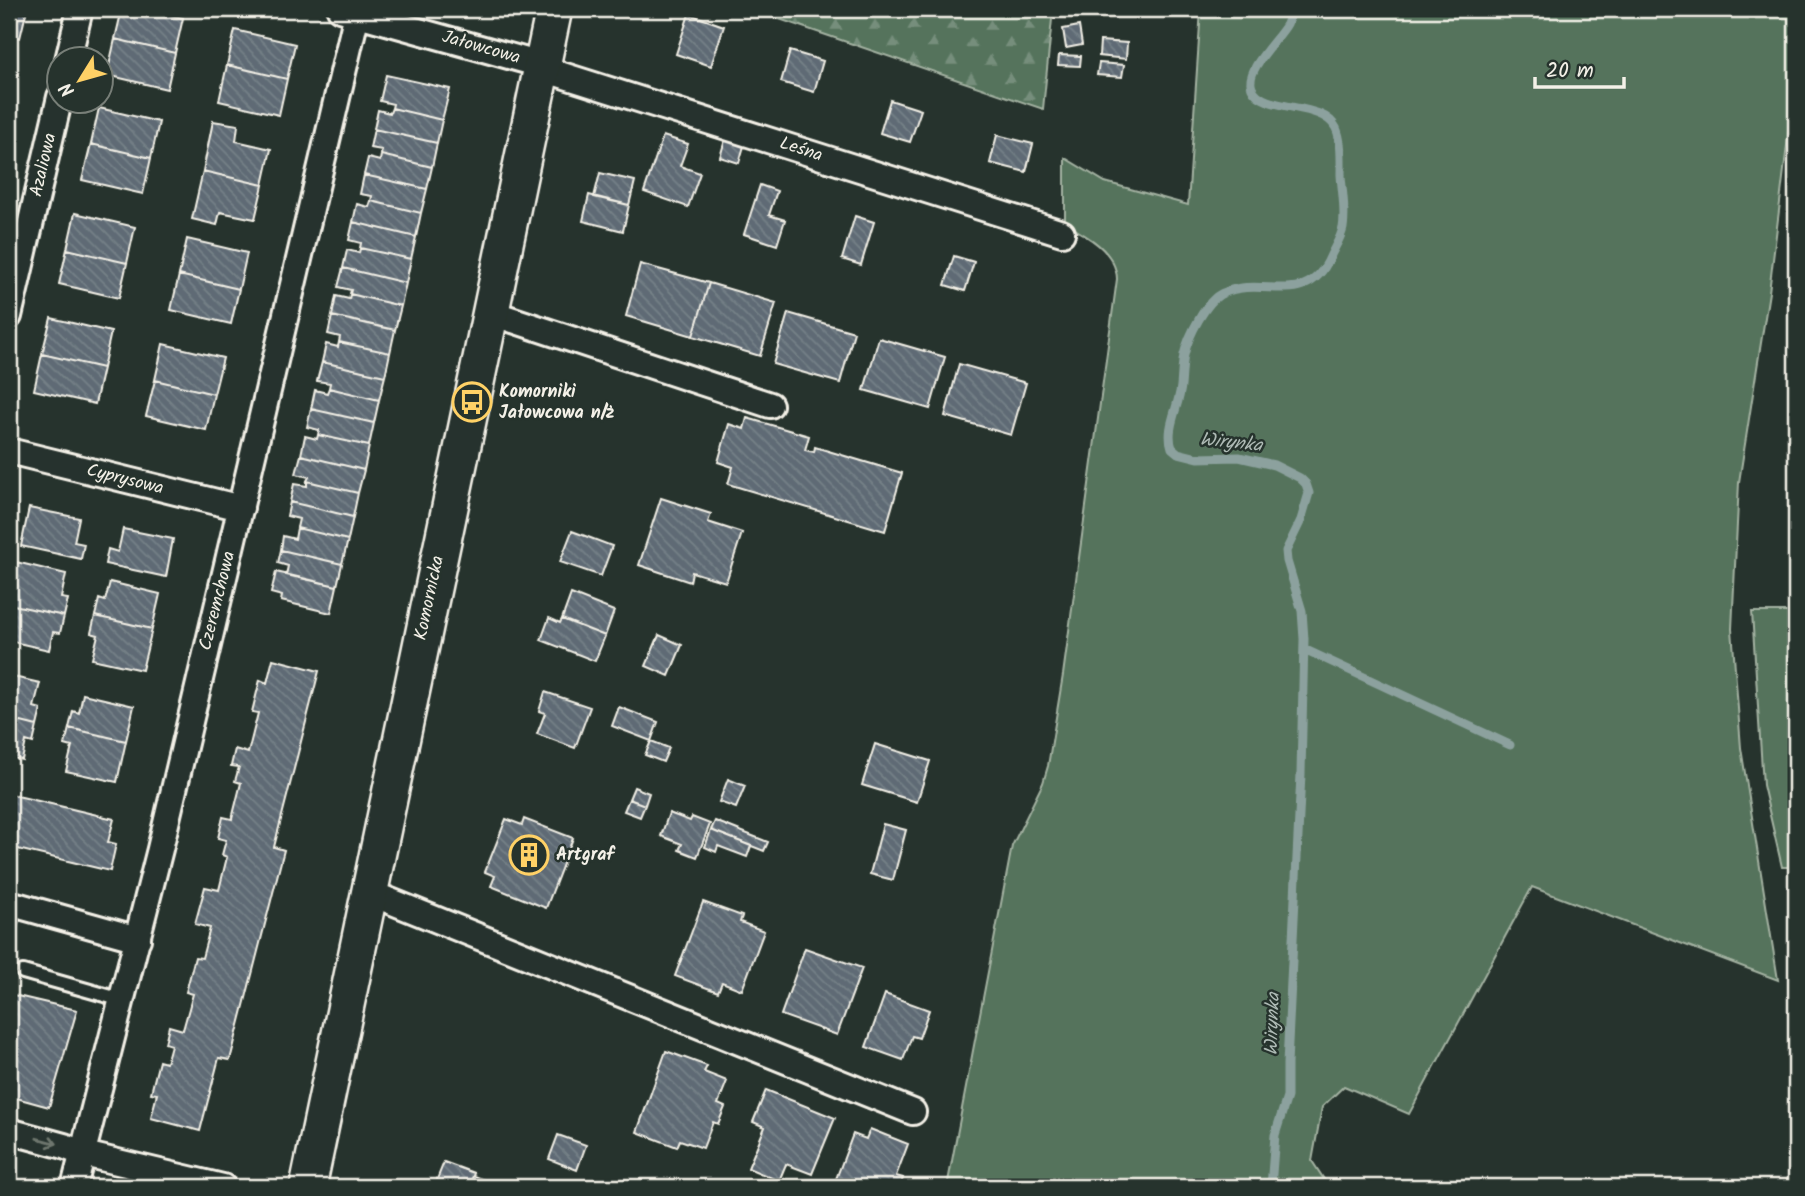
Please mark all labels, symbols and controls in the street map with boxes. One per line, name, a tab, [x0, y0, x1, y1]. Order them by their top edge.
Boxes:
street label: Jałowcowa	[438, 23, 524, 73]
north arrow	[46, 46, 116, 116]
scale bar	[1535, 46, 1625, 90]
text: 20 m	[1546, 55, 1594, 88]
text: N	[52, 75, 84, 103]
street label: Leśna	[776, 129, 826, 171]
street label: Azaliowa	[23, 130, 65, 200]
place label: Komorniki Jałowcowa n/ż	[499, 378, 615, 428]
bus stop icon: Komorniki Jałowcowa n/ż	[451, 381, 493, 423]
water label: Wirynka	[1198, 425, 1265, 461]
street label: Cyprysowa	[83, 456, 167, 504]
street label: Czeremchowa	[192, 548, 244, 654]
street label: Komornicka	[407, 553, 453, 643]
building icon: Artgraf	[508, 834, 550, 876]
place label: Artgraf	[556, 841, 616, 870]
water label: Wirynka	[1257, 991, 1289, 1056]
one-way arrow	[35, 1135, 57, 1148]

